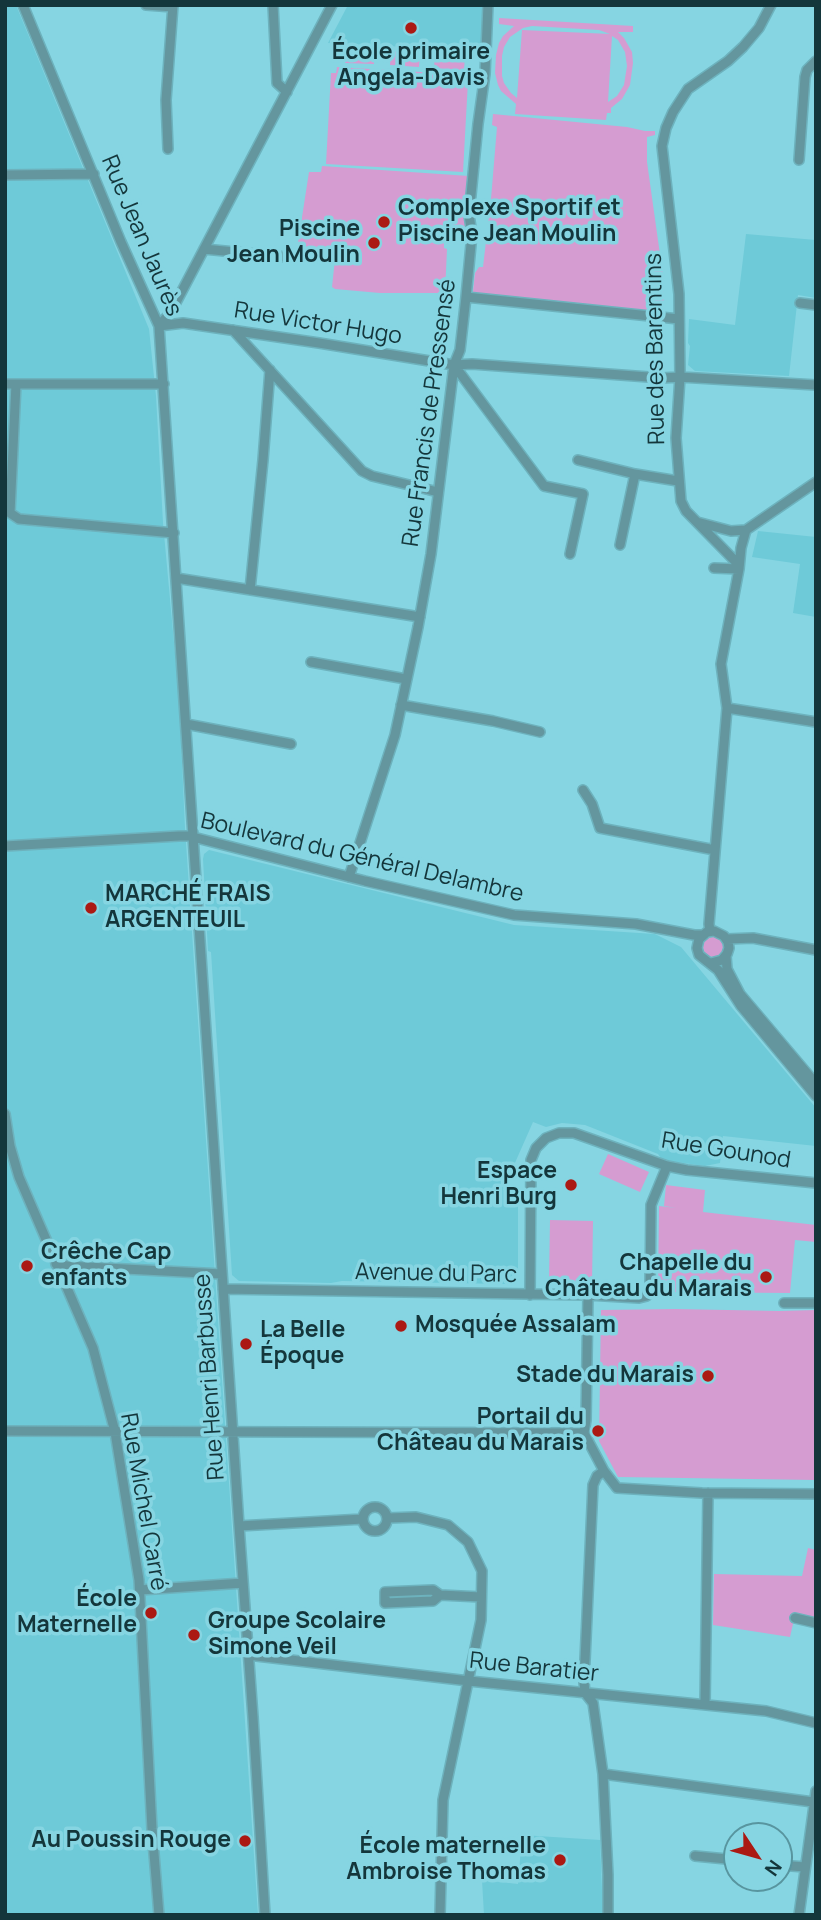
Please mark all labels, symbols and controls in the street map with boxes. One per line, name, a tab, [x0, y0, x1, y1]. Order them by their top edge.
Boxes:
marker: École primaire Angela-Davis	[403, 20, 419, 36]
place label: École primaire Angela-Davis	[332, 39, 490, 93]
street label: Rue Jean Jaurès	[95, 151, 187, 321]
place label: Complexe Sportif et Piscine Jean Moulin	[398, 195, 621, 249]
marker: Complexe Sportif et Piscine Jean Moulin	[376, 214, 392, 230]
place label: Piscine Jean Moulin	[227, 216, 360, 270]
marker: Piscine Jean Moulin	[366, 235, 382, 251]
street label: Rue des Barentins	[641, 253, 671, 445]
street label: Rue Francis de Pressensé	[398, 277, 462, 549]
street label: Rue Victor Hugo	[232, 297, 404, 351]
street label: Boulevard du Général Delambre	[198, 807, 526, 909]
place label: MARCHÉ FRAIS ARGENTEUIL	[105, 881, 271, 935]
marker: MARCHÉ FRAIS ARGENTEUIL	[83, 900, 99, 916]
street label: Rue Gounod	[659, 1127, 793, 1175]
place label: Espace Henri Burg	[441, 1158, 557, 1212]
marker: Espace Henri Burg	[563, 1177, 579, 1193]
place label: Crêche Cap enfants	[41, 1239, 171, 1293]
place label: Chapelle du Château du Marais	[545, 1250, 752, 1304]
marker: Crêche Cap enfants	[19, 1258, 35, 1274]
street label: Avenue du Parc	[355, 1259, 517, 1289]
marker: Chapelle du Château du Marais	[758, 1269, 774, 1285]
street label: Rue Henri Barbusse	[189, 1273, 231, 1481]
place label: Mosquée Assalam	[415, 1312, 616, 1340]
place label: La Belle Époque	[260, 1317, 345, 1371]
marker: Mosquée Assalam	[393, 1318, 409, 1334]
marker: La Belle Époque	[238, 1336, 254, 1352]
place label: Stade du Marais	[516, 1362, 694, 1390]
marker: Stade du Marais	[700, 1368, 716, 1384]
place label: Portail du Château du Marais	[377, 1404, 584, 1458]
street label: Rue Michel Carré	[114, 1411, 172, 1593]
marker: Portail du Château du Marais	[590, 1423, 606, 1439]
place label: École Maternelle	[17, 1586, 137, 1640]
marker: École Maternelle	[143, 1605, 159, 1621]
place label: Groupe Scolaire Simone Veil	[208, 1608, 386, 1662]
marker: Groupe Scolaire Simone Veil	[186, 1627, 202, 1643]
street label: Rue Baratier	[468, 1647, 600, 1689]
north arrow	[723, 1822, 793, 1892]
place label: Au Poussin Rouge	[31, 1827, 231, 1855]
marker: Au Poussin Rouge	[237, 1833, 253, 1849]
place label: École maternelle Ambroise Thomas	[346, 1833, 546, 1887]
marker: École maternelle Ambroise Thomas	[552, 1852, 568, 1868]
text: N	[759, 1855, 788, 1881]

